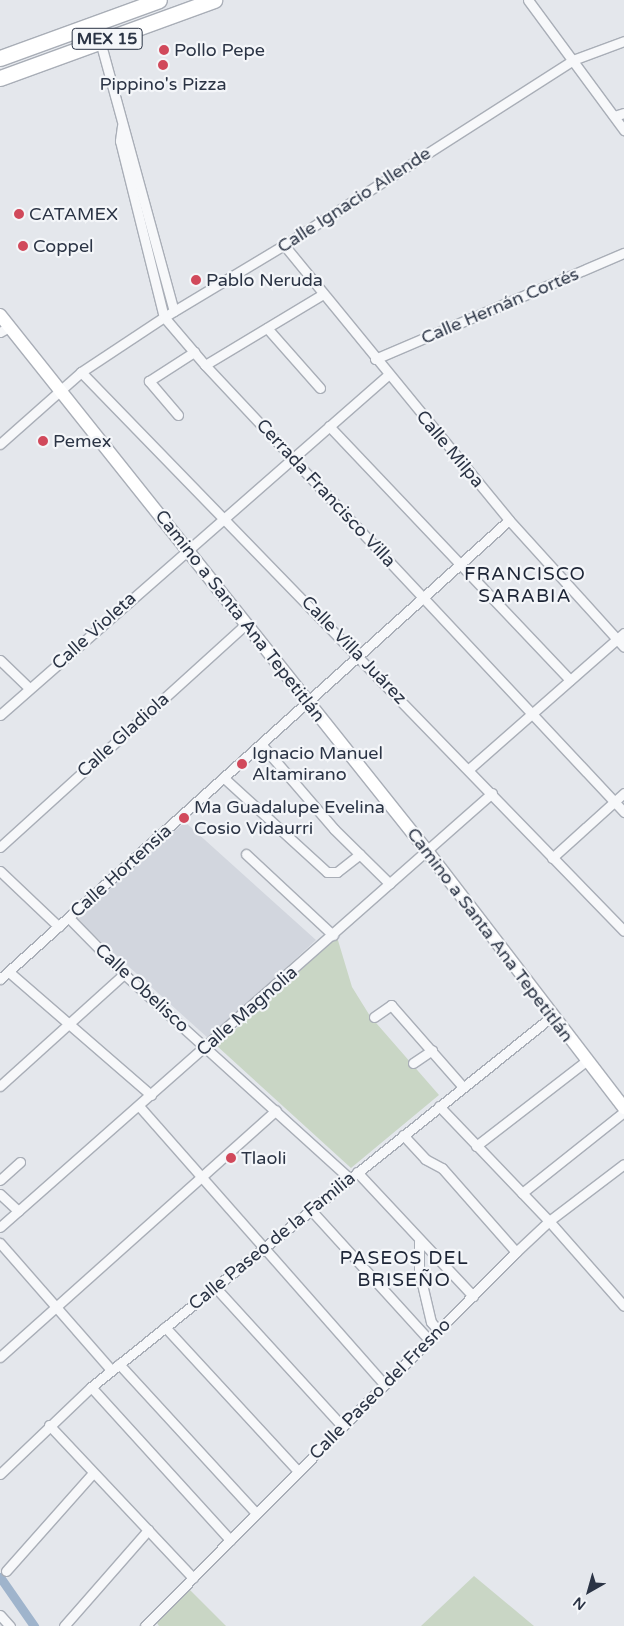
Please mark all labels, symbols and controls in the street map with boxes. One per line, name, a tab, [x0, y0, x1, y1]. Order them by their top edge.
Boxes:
road number: MEX 15	[71, 26, 143, 52]
place label: Pollo Pepe	[174, 39, 265, 61]
marker: Pollo Pepe	[158, 44, 170, 56]
marker: Pippino's Pizza	[157, 59, 169, 71]
place label: Pippino's Pizza	[99, 73, 227, 95]
street label: Calle Ignacio Allende	[273, 142, 435, 258]
place label: CATAMEX	[29, 203, 118, 225]
marker: CATAMEX	[13, 208, 25, 220]
place label: Coppel	[33, 235, 94, 257]
marker: Coppel	[17, 240, 29, 252]
street label: Calle Hernán Cortés	[418, 263, 582, 349]
place label: Pablo Neruda	[206, 269, 323, 291]
marker: Pablo Neruda	[190, 274, 202, 286]
street label: Calle Milpa	[411, 406, 489, 492]
street label: Cerrada Francisco Villa	[252, 414, 400, 572]
place label: Pemex	[53, 430, 111, 452]
marker: Pemex	[37, 435, 49, 447]
street label: Camino a Santa Ana Tepetitlán	[151, 506, 329, 726]
district label: FRANCISCO SARABIA	[463, 564, 587, 608]
street label: Calle Violeta	[47, 588, 141, 674]
street label: Calle Villa Juárez	[297, 591, 411, 709]
street label: Calle Gladiola	[73, 688, 173, 782]
place label: Ignacio Manuel Altamirano	[252, 743, 383, 786]
marker: Ignacio Manuel Altamirano	[236, 758, 248, 770]
place label: Ma Guadalupe Evelina Cosio Vidaurri	[194, 797, 385, 840]
marker: Ma Guadalupe Evelina Cosio Vidaurri	[178, 812, 190, 824]
street label: Calle Hortensia	[66, 820, 176, 922]
street label: Camino a Santa Ana Tepetitlán	[402, 823, 578, 1047]
street label: Calle Obelisco	[91, 939, 193, 1037]
street label: Calle Magnolia	[192, 961, 302, 1061]
place label: Tlaoli	[241, 1147, 286, 1169]
marker: Tlaoli	[225, 1152, 237, 1164]
street label: Calle Paseo de la Familia	[184, 1167, 360, 1315]
district label: PASEOS DEL BRISEÑO	[338, 1248, 470, 1292]
street label: Calle Paseo del Fresno	[305, 1314, 455, 1464]
north arrow	[564, 1566, 614, 1616]
text: N	[570, 1593, 589, 1613]

